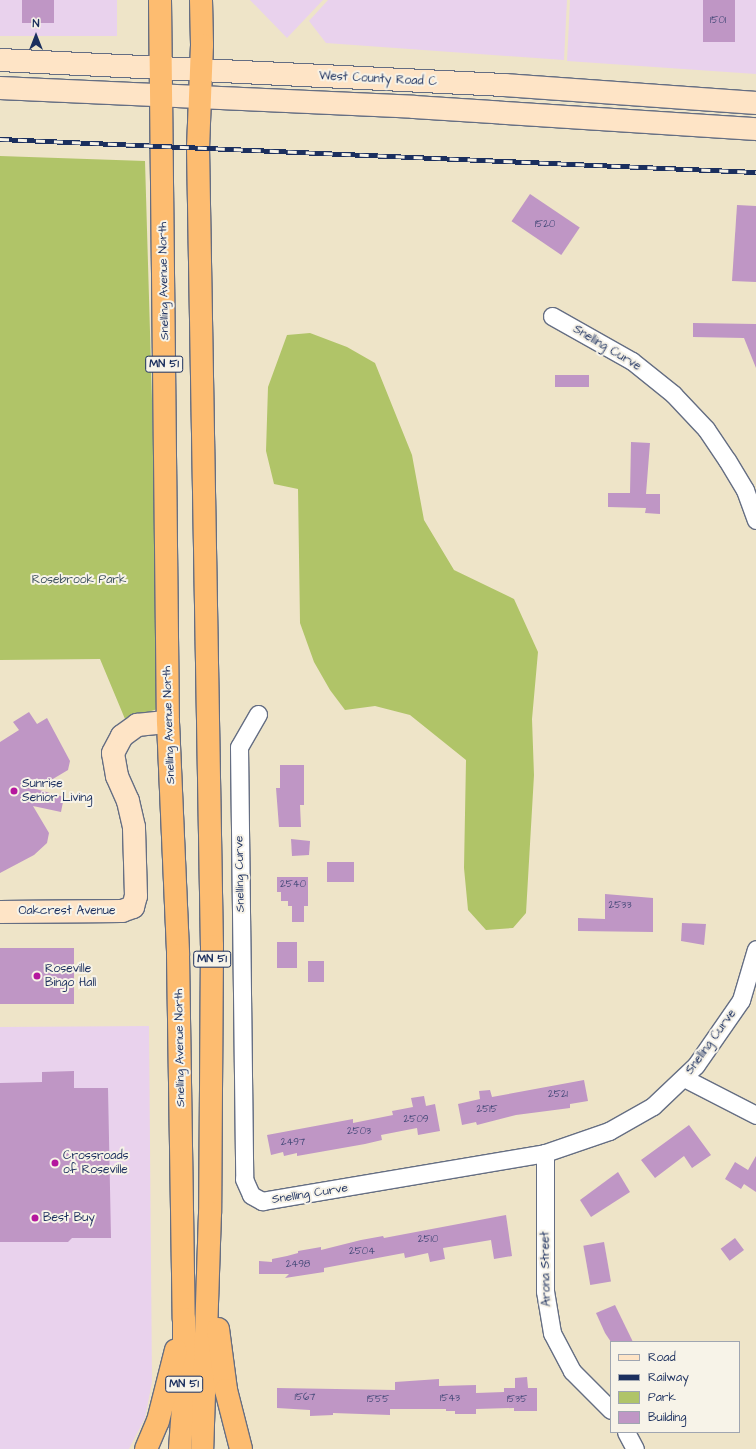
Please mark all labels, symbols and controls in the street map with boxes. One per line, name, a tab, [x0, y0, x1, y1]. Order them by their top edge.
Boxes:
house number: 1501	[710, 15, 726, 27]
north arrow	[16, 16, 56, 56]
text: N	[33, 16, 39, 31]
street label: West County Road C	[319, 69, 437, 89]
house number: 1520	[535, 219, 555, 231]
street label: Snelling Avenue North	[156, 222, 172, 340]
street label: Snelling Curve	[570, 322, 644, 374]
road number: MN 51	[145, 355, 183, 373]
park label: Rosebrook Park	[32, 573, 126, 587]
street label: Snelling Avenue North	[160, 666, 178, 784]
place label: Sunrise Senior Living	[22, 777, 93, 805]
marker: Sunrise Senior Living	[9, 786, 19, 796]
street label: Snelling Curve	[232, 836, 248, 912]
house number: 2540	[280, 879, 306, 891]
house number: 2533	[609, 900, 631, 912]
street label: Oakcrest Avenue	[19, 904, 115, 918]
road number: MN 51	[193, 950, 231, 968]
place label: Roseville Bingo Hall	[45, 962, 96, 990]
marker: Roseville Bingo Hall	[32, 971, 42, 981]
street label: Snelling Avenue North	[172, 989, 188, 1107]
street label: Snelling Curve	[683, 1007, 739, 1077]
house number: 2521	[548, 1089, 568, 1101]
house number: 2515	[476, 1104, 498, 1116]
house number: 2509	[404, 1114, 428, 1126]
house number: 2503	[347, 1126, 371, 1138]
house number: 2497	[281, 1137, 305, 1149]
place label: Crossroads of Roseville	[63, 1149, 129, 1177]
marker: Crossroads of Roseville	[50, 1158, 60, 1168]
street label: Snelling Curve	[271, 1181, 349, 1207]
place label: Best Buy	[43, 1211, 95, 1225]
marker: Best Buy	[30, 1213, 40, 1223]
street label: Arona Street	[538, 1231, 554, 1307]
house number: 2510	[418, 1234, 438, 1246]
house number: 2504	[349, 1246, 375, 1258]
house number: 2498	[286, 1259, 310, 1271]
legend	[610, 1341, 740, 1433]
text: Road	[648, 1349, 676, 1366]
text: Railway	[648, 1369, 689, 1386]
road number: MN 51	[165, 1375, 203, 1393]
text: Park	[648, 1389, 676, 1406]
house number: 1567	[295, 1392, 315, 1404]
house number: 1543	[440, 1393, 460, 1405]
house number: 1555	[367, 1394, 389, 1406]
house number: 1535	[507, 1394, 527, 1406]
text: Building	[648, 1409, 686, 1426]

